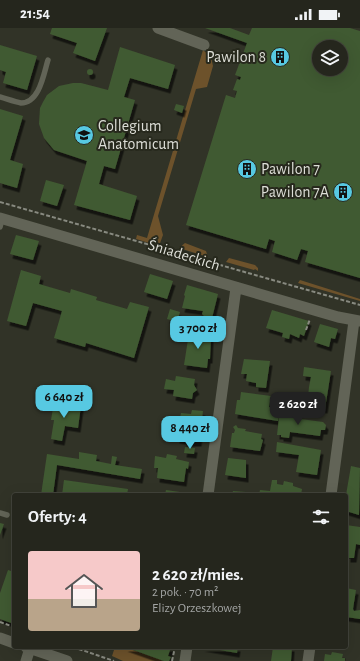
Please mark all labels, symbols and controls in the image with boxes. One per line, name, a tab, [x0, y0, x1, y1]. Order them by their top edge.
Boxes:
text: 21:54	[20, 6, 50, 21]
map controls	[312, 40, 348, 76]
button: layers	[312, 40, 348, 76]
building icon: Pawilon 8	[269, 46, 291, 68]
place label: Pawilon 8	[206, 49, 266, 65]
place label: Collegium Anatomicum	[98, 118, 179, 152]
school or university icon: Collegium Anatomicum	[73, 124, 95, 146]
building icon: Pawilon 7	[236, 158, 258, 180]
place label: Pawilon 7	[261, 161, 320, 177]
building icon: Pawilon 7A	[332, 181, 354, 203]
place label: Pawilon 7A	[261, 184, 329, 200]
street label: Śniadeckich	[146, 234, 223, 274]
pin: 3 700 zł	[157, 316, 239, 350]
text: 3 700 zł	[179, 322, 217, 335]
pin: 6 640 zł	[23, 385, 105, 419]
text: 6 640 zł	[44, 391, 84, 404]
pin: 2 620 zł	[257, 392, 339, 426]
text: 2 620 zł	[279, 398, 317, 411]
pin: 8 440 zł	[149, 416, 231, 450]
text: 8 440 zł	[170, 422, 210, 435]
icon: filters	[310, 506, 332, 528]
text: Oferty: 4	[28, 508, 87, 525]
text: 2 620 zł/mies.	[152, 566, 244, 583]
icon: home	[60, 567, 108, 615]
text: 2 pok. · 70 m²	[152, 586, 219, 599]
text: Elizy Orzeszkowej	[152, 602, 241, 615]

